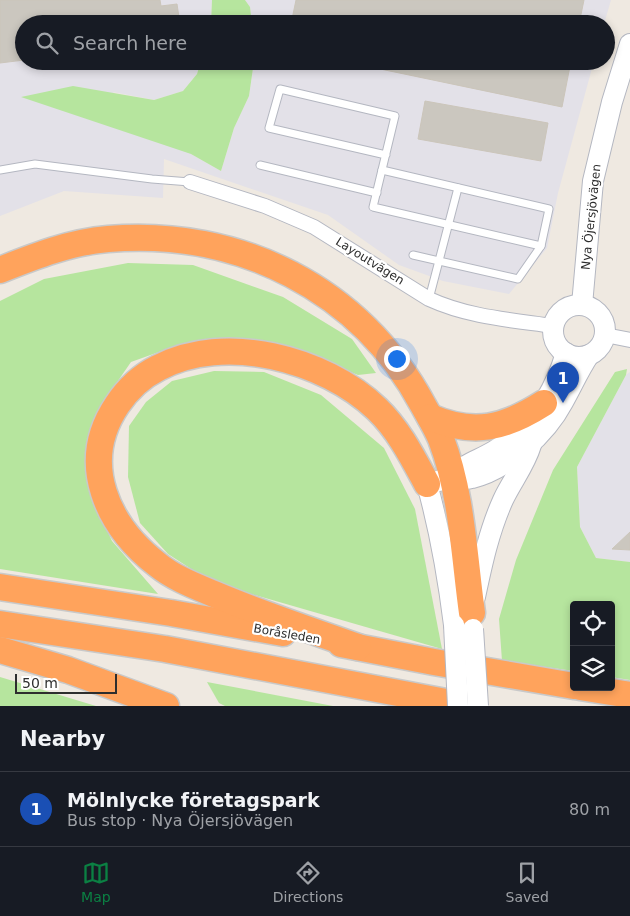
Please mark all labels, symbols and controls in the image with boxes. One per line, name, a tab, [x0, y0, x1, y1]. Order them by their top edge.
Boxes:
search box	[15, 15, 615, 70]
icon: search	[33, 29, 61, 57]
text: Search here	[73, 32, 187, 54]
street label: Nya Öjersjövägen	[576, 163, 604, 271]
street label: Layoutvägen	[333, 234, 407, 288]
your location	[384, 346, 410, 372]
pin: 1	[547, 362, 579, 403]
map controls	[570, 601, 615, 691]
button: locate	[570, 601, 615, 646]
street label: Boråsleden	[253, 621, 321, 647]
button: layers	[570, 646, 615, 691]
scale bar	[15, 671, 118, 694]
text: 50 m	[22, 675, 58, 691]
text: Nearby	[20, 727, 105, 751]
text: Mölnlycke företagspark	[67, 789, 320, 811]
text: 1	[30, 800, 42, 819]
text: 80 m	[569, 800, 610, 819]
text: Bus stop · Nya Öjersjövägen	[67, 811, 293, 830]
tab: Map	[81, 859, 111, 905]
tab: Directions	[273, 859, 343, 905]
tab: Saved	[506, 859, 549, 905]

